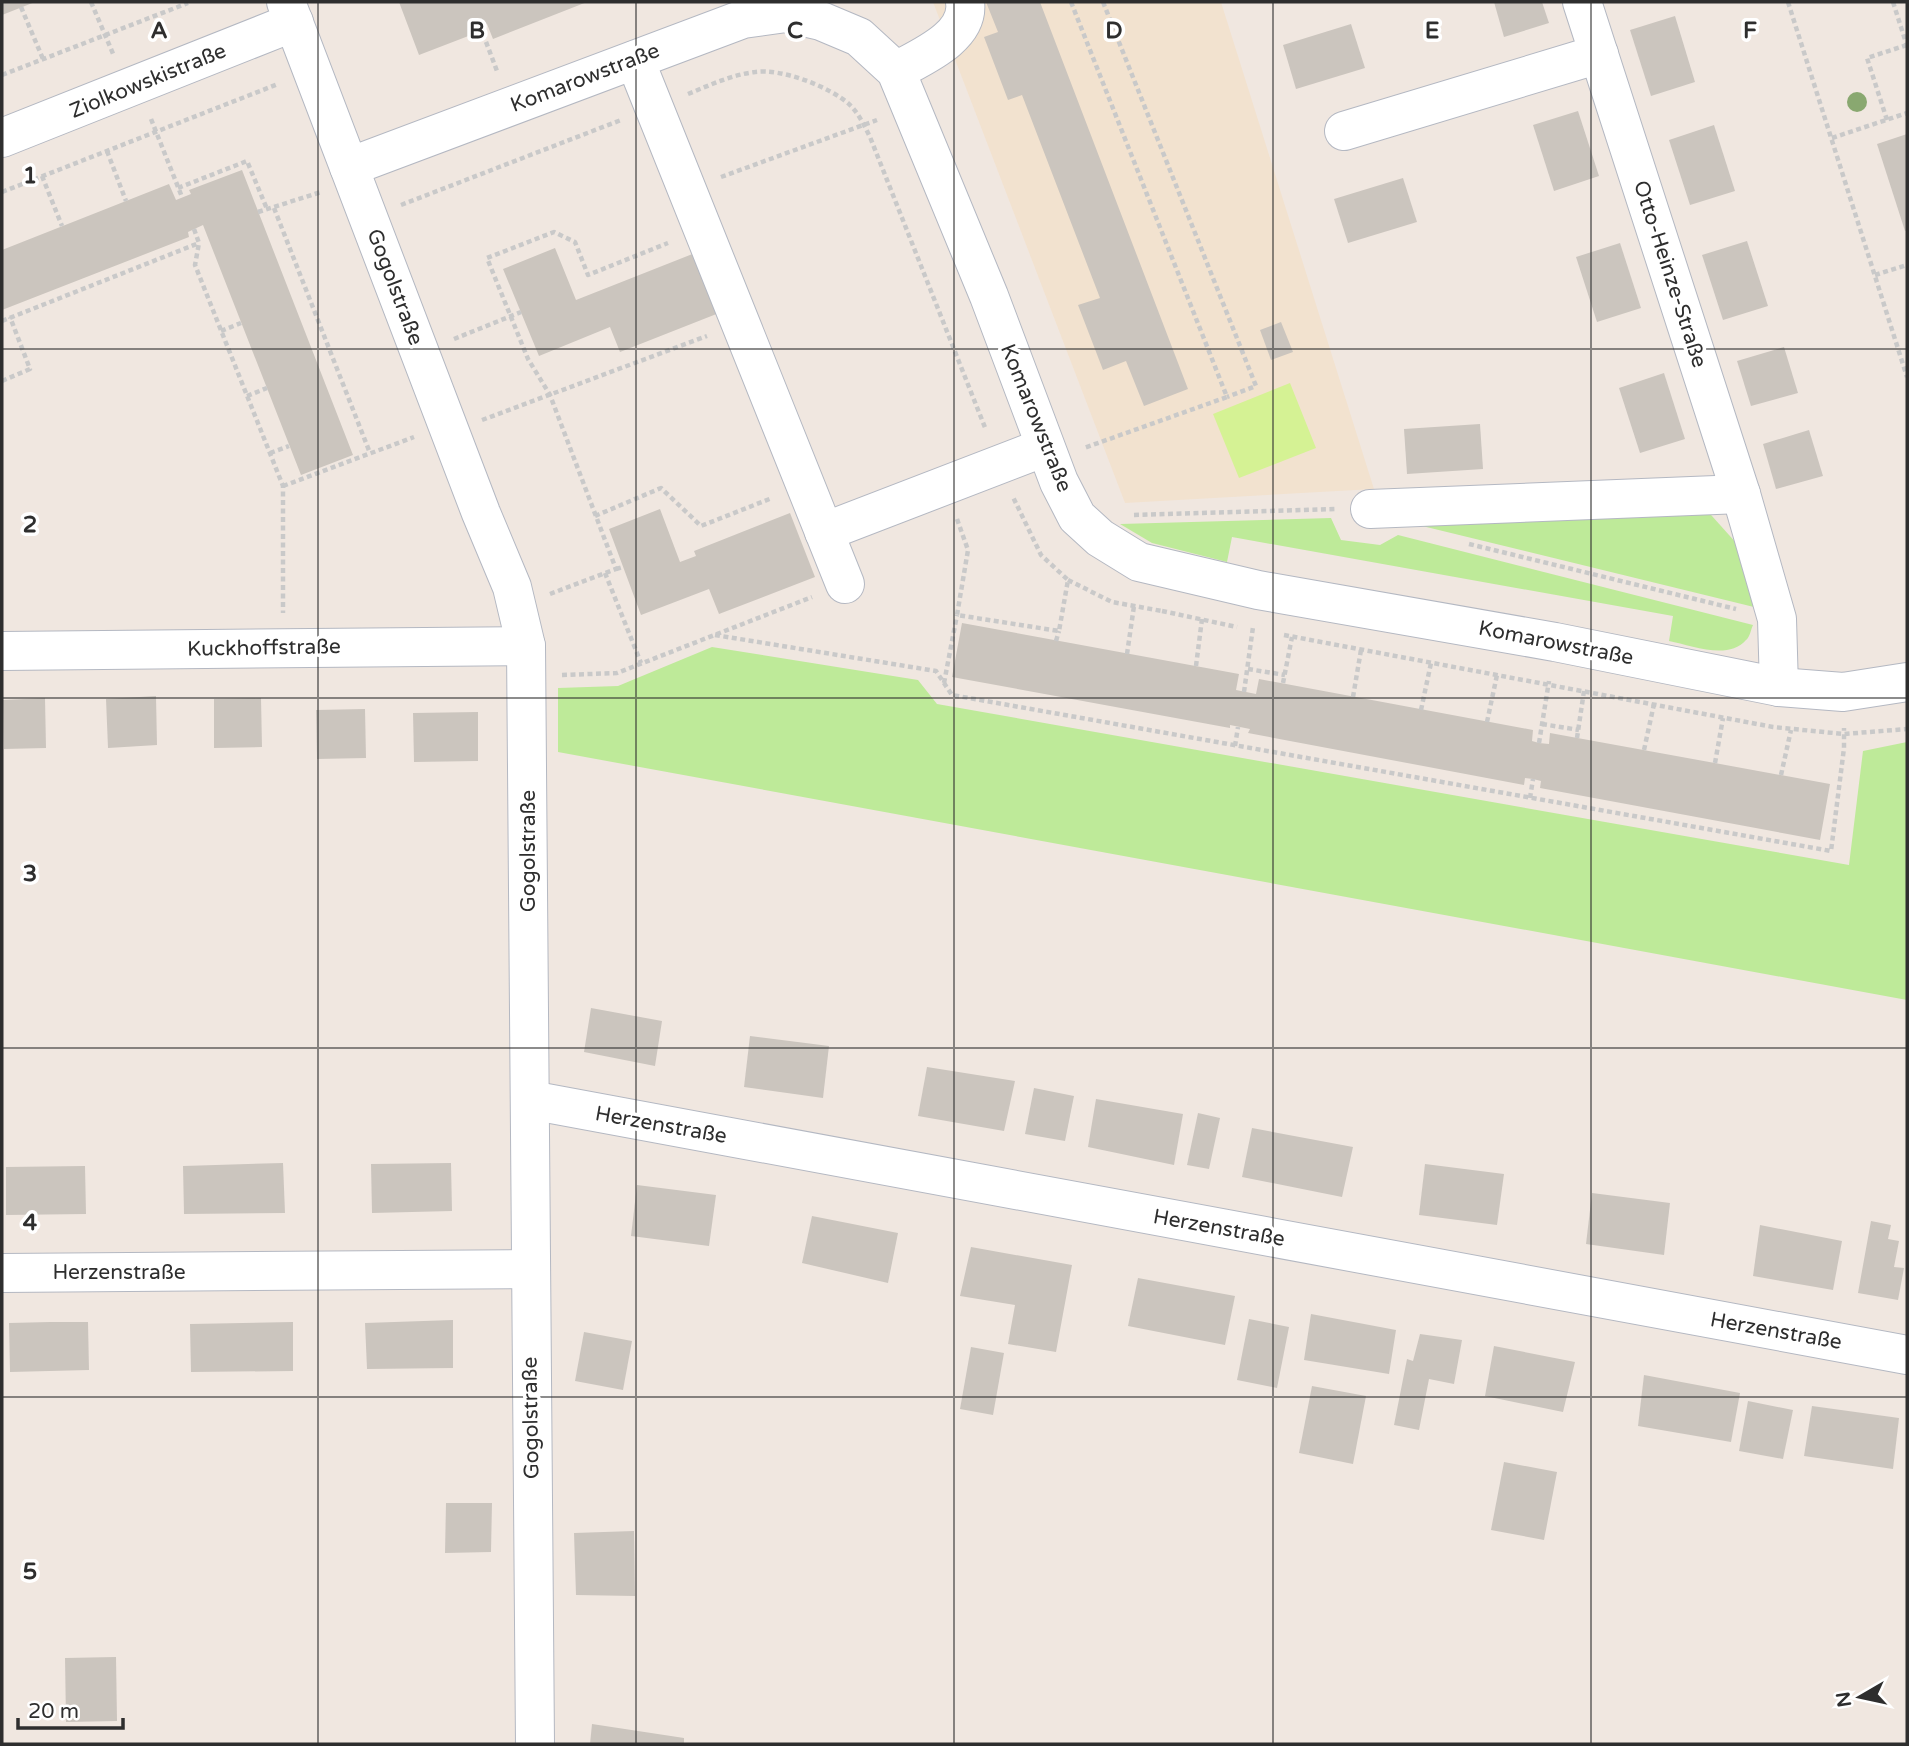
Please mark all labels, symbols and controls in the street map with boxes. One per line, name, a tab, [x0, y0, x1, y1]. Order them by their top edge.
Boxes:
text: A	[150, 17, 168, 45]
text: B	[469, 17, 485, 45]
text: C	[787, 17, 803, 45]
text: D	[1105, 17, 1123, 45]
text: E	[1425, 17, 1439, 45]
text: F	[1743, 17, 1757, 45]
street label: Ziolkowskistraße	[66, 38, 230, 124]
street label: Komarowstraße	[507, 38, 663, 118]
text: 1	[23, 162, 37, 190]
street label: Otto-Heinze-Straße	[1628, 177, 1712, 371]
street label: Gogolstraße	[361, 225, 429, 349]
street label: Komarowstraße	[995, 340, 1077, 496]
text: 2	[23, 511, 37, 539]
street label: Komarowstraße	[1476, 616, 1636, 670]
street label: Kuckhoffstraße	[187, 634, 341, 662]
street label: Gogolstraße	[516, 790, 541, 912]
text: 3	[23, 860, 37, 888]
street label: Herzenstraße	[593, 1101, 729, 1149]
street label: Herzenstraße	[1151, 1204, 1287, 1252]
text: 4	[23, 1209, 38, 1237]
street label: Herzenstraße	[52, 1260, 186, 1285]
street label: Herzenstraße	[1708, 1307, 1844, 1355]
street label: Gogolstraße	[517, 1356, 545, 1479]
text: 5	[23, 1558, 37, 1586]
north arrow	[1825, 1662, 1895, 1732]
scale bar	[18, 1686, 122, 1730]
text: N	[1832, 1690, 1856, 1709]
text: 20 m	[28, 1699, 79, 1724]

